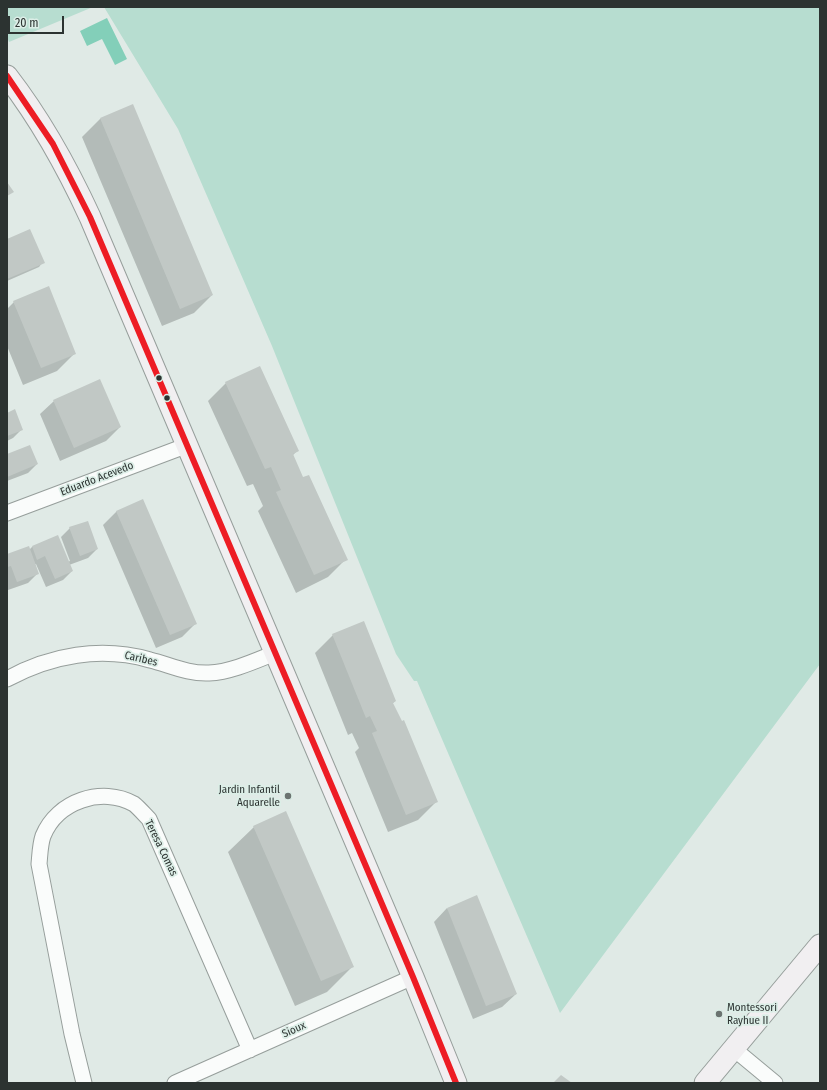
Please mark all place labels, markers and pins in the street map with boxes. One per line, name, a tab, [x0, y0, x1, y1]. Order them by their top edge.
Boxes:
unlabelled marker	[154, 373, 164, 383]
unlabelled marker	[162, 393, 172, 403]
place label: Jardin Infantil Aquarelle	[219, 783, 280, 809]
marker: Jardin Infantil Aquarelle	[283, 791, 293, 801]
place label: Montessori Rayhue II	[727, 1001, 777, 1027]
marker: Montessori Rayhue II	[714, 1009, 724, 1019]

